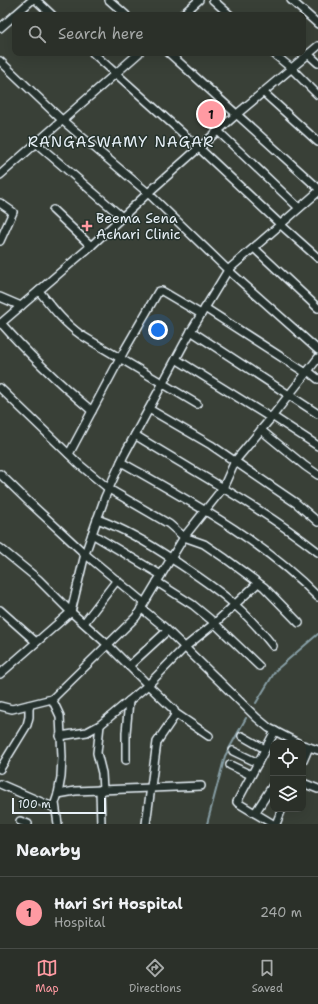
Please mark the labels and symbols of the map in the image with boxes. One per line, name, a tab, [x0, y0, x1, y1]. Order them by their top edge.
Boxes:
pin: 1	[198, 99, 224, 129]
district label: RANGASWAMY NAGAR	[28, 132, 214, 152]
place label: Beema Sena Achari Clinic	[96, 209, 181, 243]
marker: Beema Sena Achari Clinic	[81, 220, 93, 232]
your location	[148, 320, 168, 340]
scale bar	[12, 796, 106, 815]

